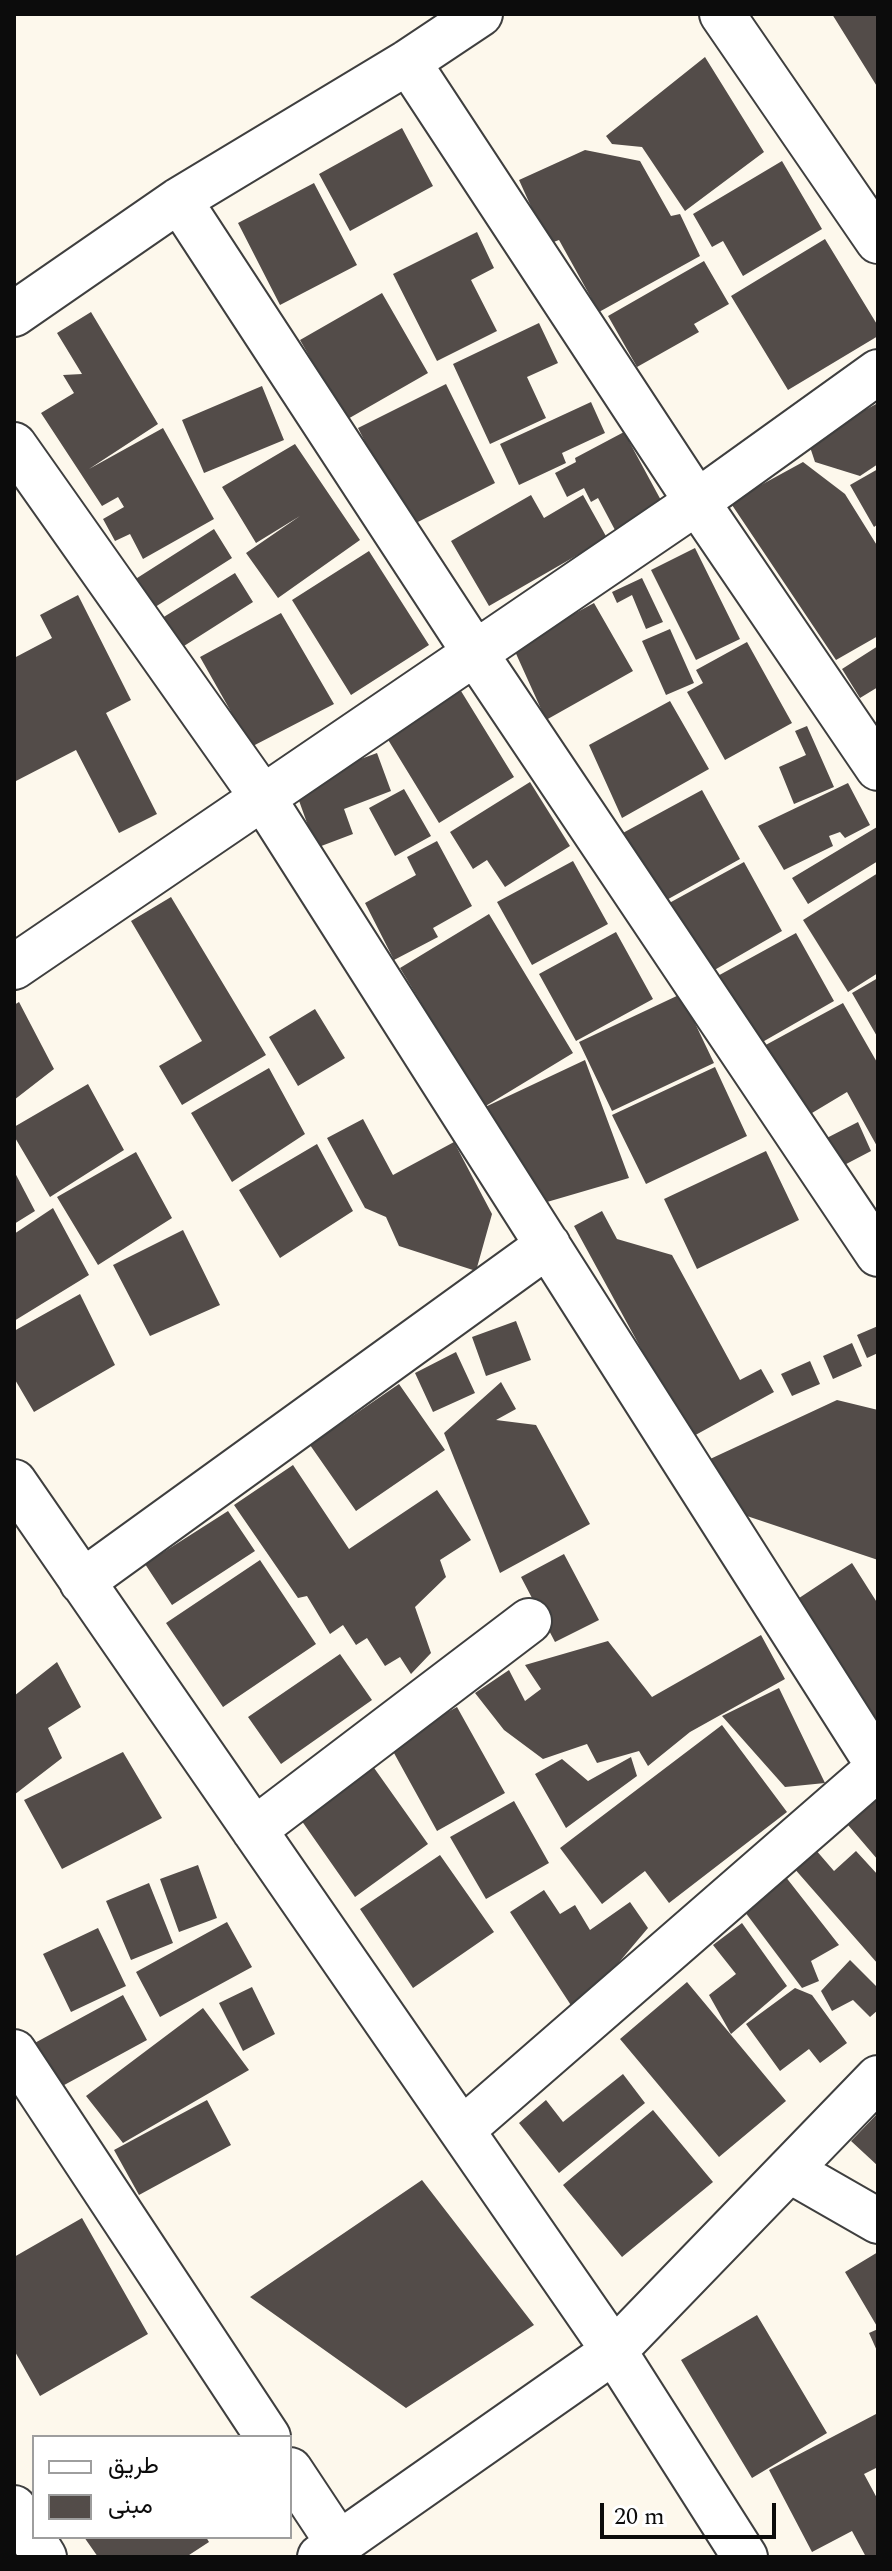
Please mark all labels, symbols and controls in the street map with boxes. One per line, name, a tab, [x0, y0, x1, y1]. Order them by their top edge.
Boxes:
legend	[32, 2435, 292, 2539]
text: طريق	[108, 2448, 159, 2484]
scale bar	[604, 2487, 780, 2537]
text: مبنى	[108, 2488, 153, 2524]
text: 20 m	[614, 2499, 665, 2535]

